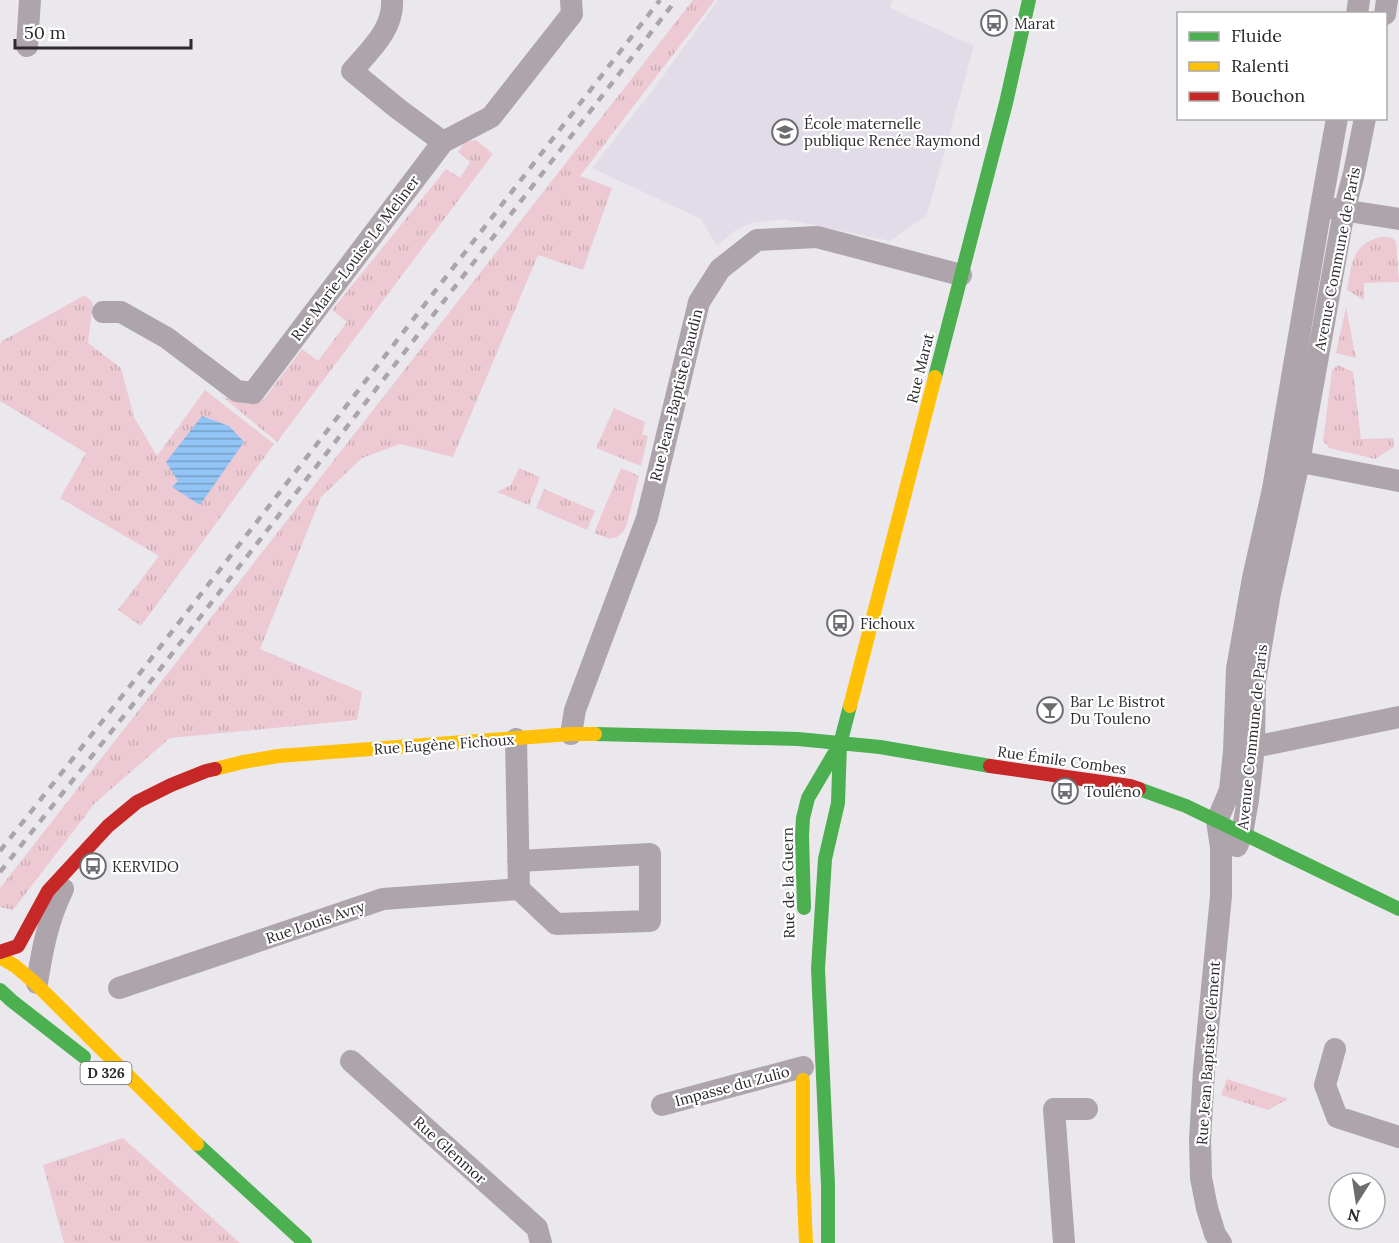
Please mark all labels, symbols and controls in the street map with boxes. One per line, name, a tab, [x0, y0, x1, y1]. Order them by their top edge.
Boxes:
bus stop icon: Marat	[979, 8, 1009, 38]
scale bar	[15, 12, 190, 50]
legend	[1177, 12, 1387, 120]
place label: Marat	[1014, 14, 1056, 33]
text: 50 m	[24, 21, 66, 44]
text: Fluide	[1231, 24, 1282, 47]
text: Ralenti	[1231, 54, 1289, 77]
text: Bouchon	[1231, 84, 1305, 107]
place label: École maternelle publique Renée Raymond	[804, 114, 981, 150]
school or university icon: École maternelle publique Renée Raymond	[770, 117, 800, 147]
street label: Avenue Commune de Paris	[1310, 166, 1364, 353]
street label: Rue Marie-Louise Le Meliner	[287, 171, 424, 344]
street label: Rue Jean-Baptiste Baudin	[645, 307, 707, 483]
street label: Rue Marat	[902, 331, 938, 405]
bus stop icon: Fichoux	[825, 608, 855, 638]
place label: Fichoux	[860, 614, 915, 633]
street label: Avenue Commune de Paris	[1233, 643, 1271, 832]
place label: Bar Le Bistrot Du Touleno	[1070, 692, 1166, 728]
bar icon: Bar Le Bistrot Du Touleno	[1035, 695, 1065, 725]
street label: Rue Eugène Fichoux	[373, 730, 515, 758]
street label: Rue Émile Combes	[996, 742, 1128, 778]
bus stop icon: Touléno	[1050, 776, 1080, 806]
place label: Touléno	[1084, 782, 1141, 801]
street label: Rue de la Guern	[778, 827, 798, 939]
bus stop icon: KERVIDO	[78, 851, 108, 881]
place label: KERVIDO	[112, 857, 179, 876]
street label: Rue Louis Avry	[263, 896, 367, 948]
street label: Rue Jean Baptiste Clément	[1192, 960, 1224, 1146]
street label: Impasse du Zulio	[673, 1061, 792, 1110]
road number: D 326	[80, 1062, 132, 1084]
street label: Rue Glenmor	[410, 1112, 491, 1188]
north arrow	[1327, 1171, 1387, 1231]
text: N	[1346, 1205, 1362, 1227]

